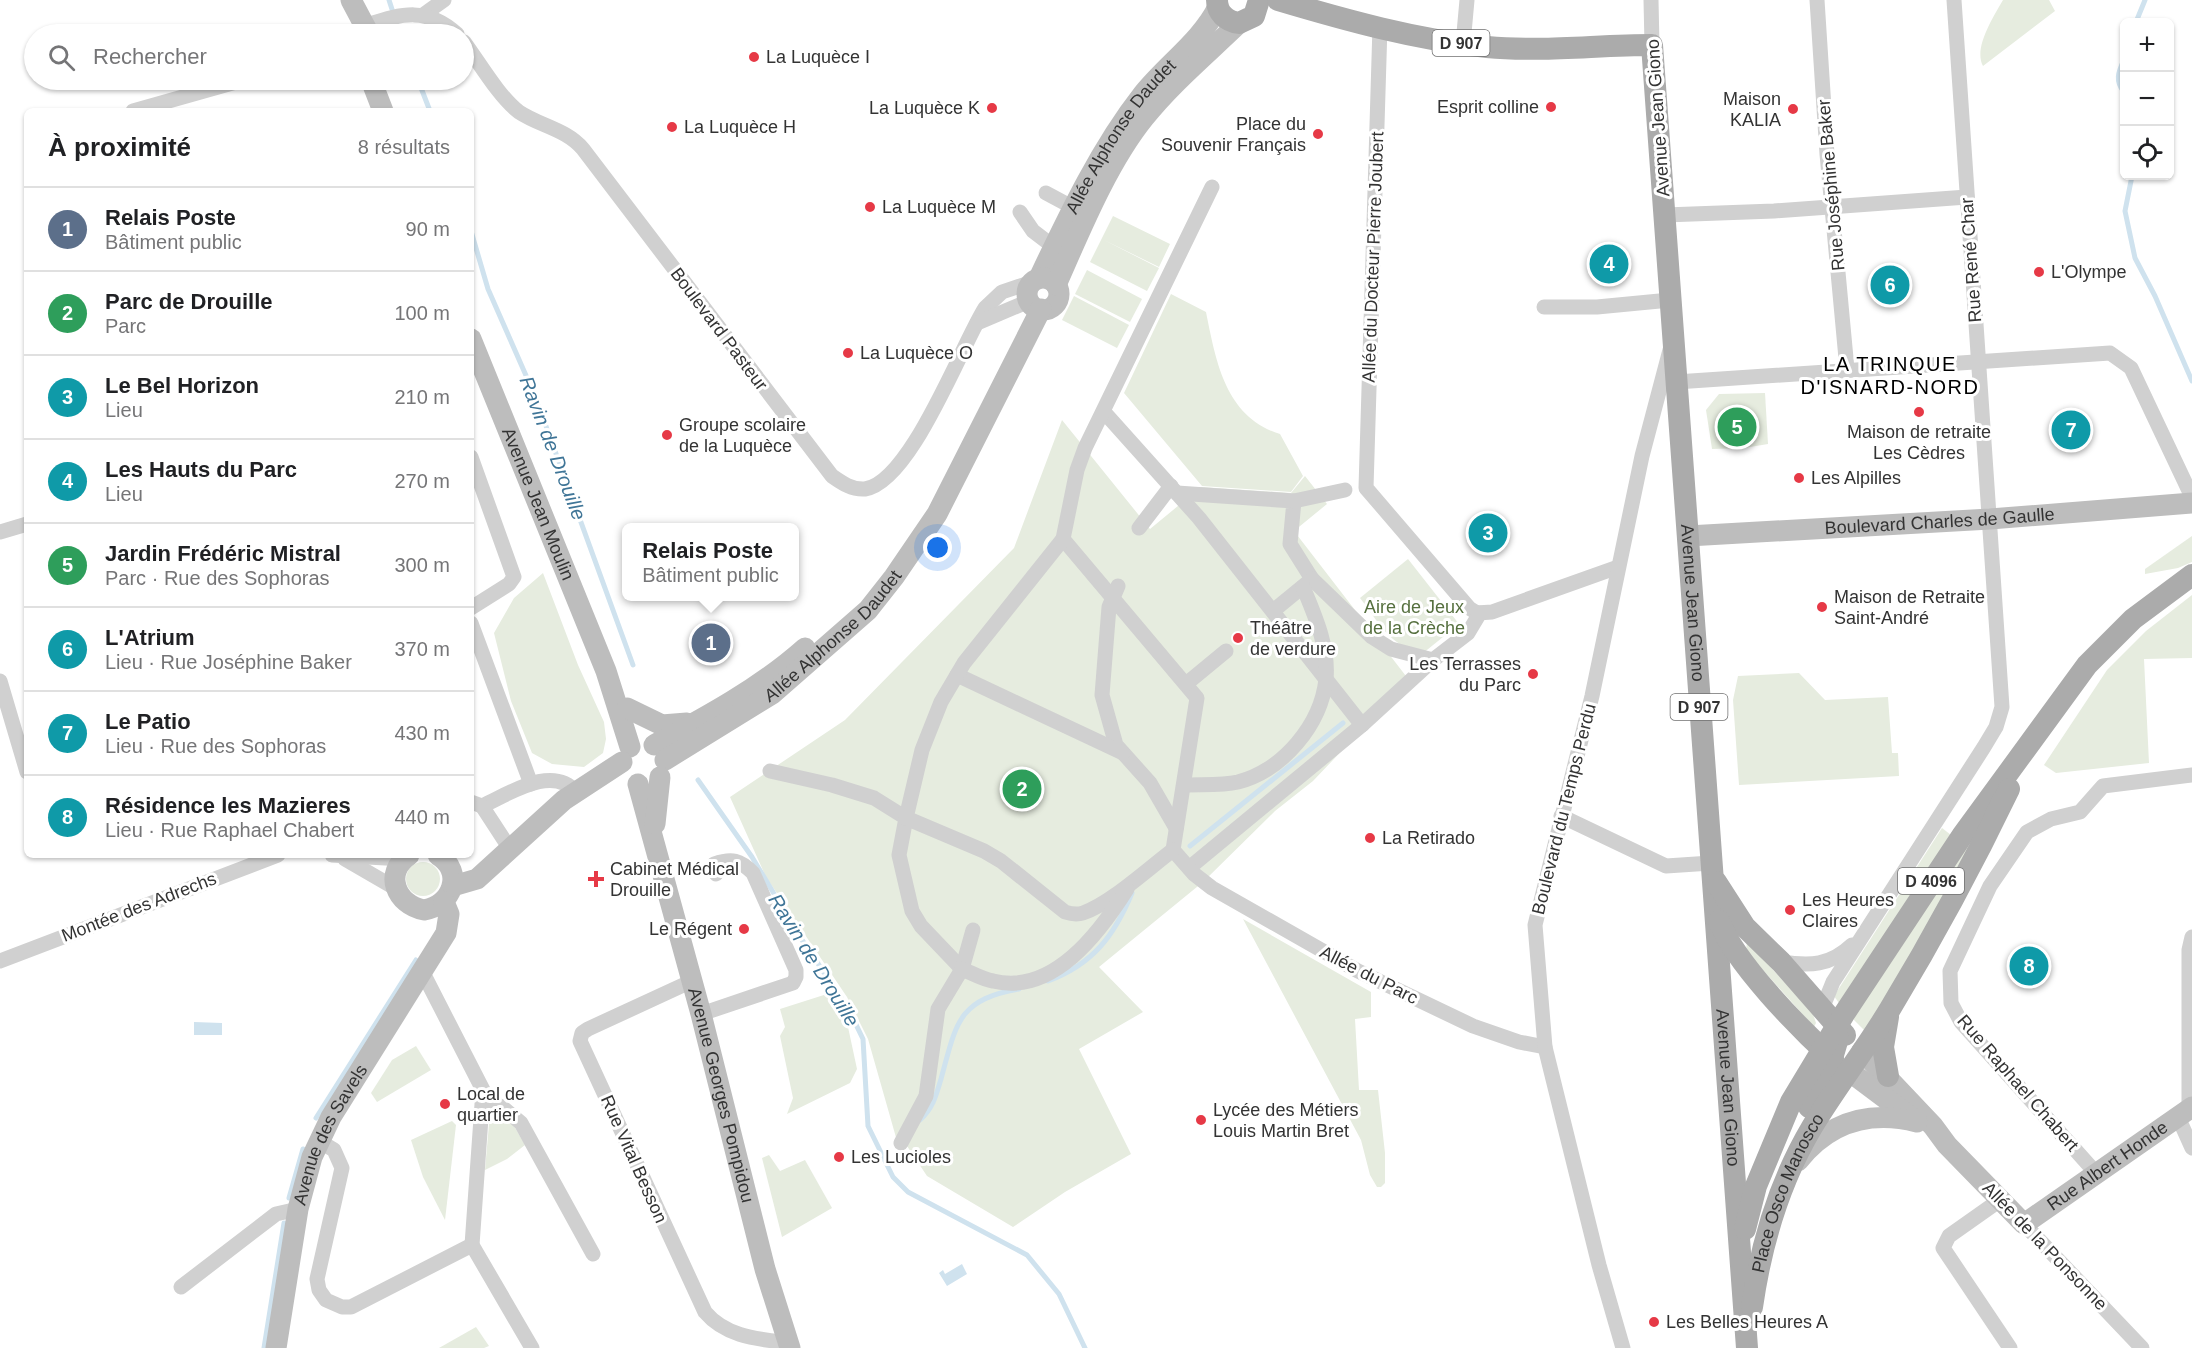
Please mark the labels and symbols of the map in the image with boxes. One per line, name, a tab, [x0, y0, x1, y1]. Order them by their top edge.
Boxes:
road number: D 907	[1432, 30, 1490, 56]
street label: Avenue Jean Giono	[1643, 39, 1673, 197]
place label: La Luquèce I	[766, 47, 870, 67]
marker: La Luquèce I	[747, 50, 761, 64]
street label: Allée Alphonse Daudet	[1062, 55, 1180, 217]
place label: Maison KALIA	[1723, 89, 1781, 130]
place label: Esprit colline	[1437, 97, 1539, 117]
place label: La Luquèce K	[869, 98, 980, 118]
street label: Rue Joséphine Baker	[1814, 98, 1848, 272]
marker: Esprit colline	[1544, 100, 1558, 114]
marker: La Luquèce K	[985, 101, 999, 115]
marker: Maison KALIA	[1786, 102, 1800, 116]
place label: Place du Souvenir Français	[1161, 114, 1306, 155]
place label: La Luquèce H	[684, 117, 796, 137]
marker: La Luquèce H	[665, 120, 679, 134]
marker: Place du Souvenir Français	[1311, 127, 1325, 141]
street label: Allée du Docteur Pierre Joubert	[1359, 131, 1387, 383]
place label: La Luquèce M	[882, 197, 996, 217]
street label: Rue René Char	[1957, 197, 1985, 323]
marker: La Luquèce M	[863, 200, 877, 214]
pin: 4	[1590, 242, 1628, 286]
pin: 6	[1870, 262, 1910, 308]
place label: L'Olympe	[2051, 262, 2126, 282]
street label: Boulevard Pasteur	[666, 264, 772, 394]
marker: L'Olympe	[2032, 265, 2046, 279]
place label: La Luquèce O	[860, 343, 973, 363]
marker: La Luquèce O	[841, 346, 855, 360]
district label: LA TRINQUE D'ISNARD-NORD	[1801, 353, 1979, 398]
water label: Ravin de Drouille	[515, 373, 591, 523]
pin: 5	[1718, 404, 1756, 450]
marker: Maison de retraite Les Cèdres	[1912, 405, 1926, 419]
pin: 7	[2052, 408, 2090, 452]
place label: Groupe scolaire de la Luquèce	[679, 415, 806, 456]
place label: Maison de retraite Les Cèdres	[1847, 422, 1991, 463]
street label: Avenue Jean Moulin	[498, 425, 578, 583]
marker: Groupe scolaire de la Luquèce	[660, 428, 674, 442]
place label: Les Alpilles	[1811, 468, 1901, 488]
marker: Les Alpilles	[1792, 471, 1806, 485]
street label: Boulevard Charles de Gaulle	[1824, 504, 2055, 538]
pin: 3	[1468, 510, 1508, 556]
street label: Avenue Jean Giono	[1677, 523, 1708, 682]
your location	[923, 533, 952, 562]
street label: Allée Alphonse Daudet	[761, 567, 906, 706]
place label: Maison de Retraite Saint-André	[1834, 587, 1985, 628]
park label: Aire de Jeux de la Crèche	[1363, 597, 1465, 638]
marker: Maison de Retraite Saint-André	[1815, 600, 1829, 614]
place label: Théâtre de verdure	[1250, 618, 1336, 659]
pin: 1	[692, 620, 730, 666]
marker: Théâtre de verdure	[1231, 631, 1245, 645]
place label: Les Terrasses du Parc	[1409, 654, 1521, 695]
marker: Les Terrasses du Parc	[1526, 667, 1540, 681]
road number: D 907	[1670, 694, 1728, 720]
street label: Boulevard du Temps Perdu	[1528, 701, 1600, 917]
pin: 2	[1002, 766, 1042, 812]
place label: La Retirado	[1382, 828, 1475, 848]
marker: La Retirado	[1363, 831, 1377, 845]
place label: Cabinet Médical Drouille	[610, 859, 739, 900]
street label: Montée des Adrechs	[59, 868, 219, 946]
road number: D 4096	[1898, 868, 1964, 894]
marker: Cabinet Médical Drouille	[587, 870, 605, 888]
water label: Ravin de Drouille	[764, 890, 864, 1030]
place label: Les Heures Claires	[1802, 890, 1894, 931]
marker: Les Heures Claires	[1783, 903, 1797, 917]
place label: Le Régent	[649, 919, 732, 939]
marker: Le Régent	[737, 922, 751, 936]
street label: Allée du Parc	[1317, 942, 1421, 1008]
pin: 8	[2010, 944, 2048, 988]
street label: Avenue Georges Pompidou	[684, 985, 758, 1205]
street label: Avenue Jean Giono	[1712, 1008, 1744, 1167]
street label: Rue Raphael Chabert	[1953, 1011, 2083, 1155]
street label: Avenue des Savels	[289, 1061, 371, 1207]
place label: Local de quartier	[457, 1084, 525, 1125]
street label: Rue Vital Besson	[597, 1092, 671, 1226]
marker: Local de quartier	[438, 1097, 452, 1111]
place label: Lycée des Métiers Louis Martin Bret	[1213, 1100, 1358, 1141]
street label: Place Osco Manosco	[1748, 1110, 1828, 1275]
marker: Lycée des Métiers Louis Martin Bret	[1194, 1113, 1208, 1127]
street label: Rue Albert Honde	[2043, 1117, 2172, 1215]
place label: Les Lucioles	[851, 1147, 951, 1167]
marker: Les Lucioles	[832, 1150, 846, 1164]
street label: Allée de la Ponsonne	[1979, 1178, 2111, 1314]
place label: Les Belles Heures A	[1666, 1312, 1828, 1332]
marker: Les Belles Heures A	[1647, 1315, 1661, 1329]

